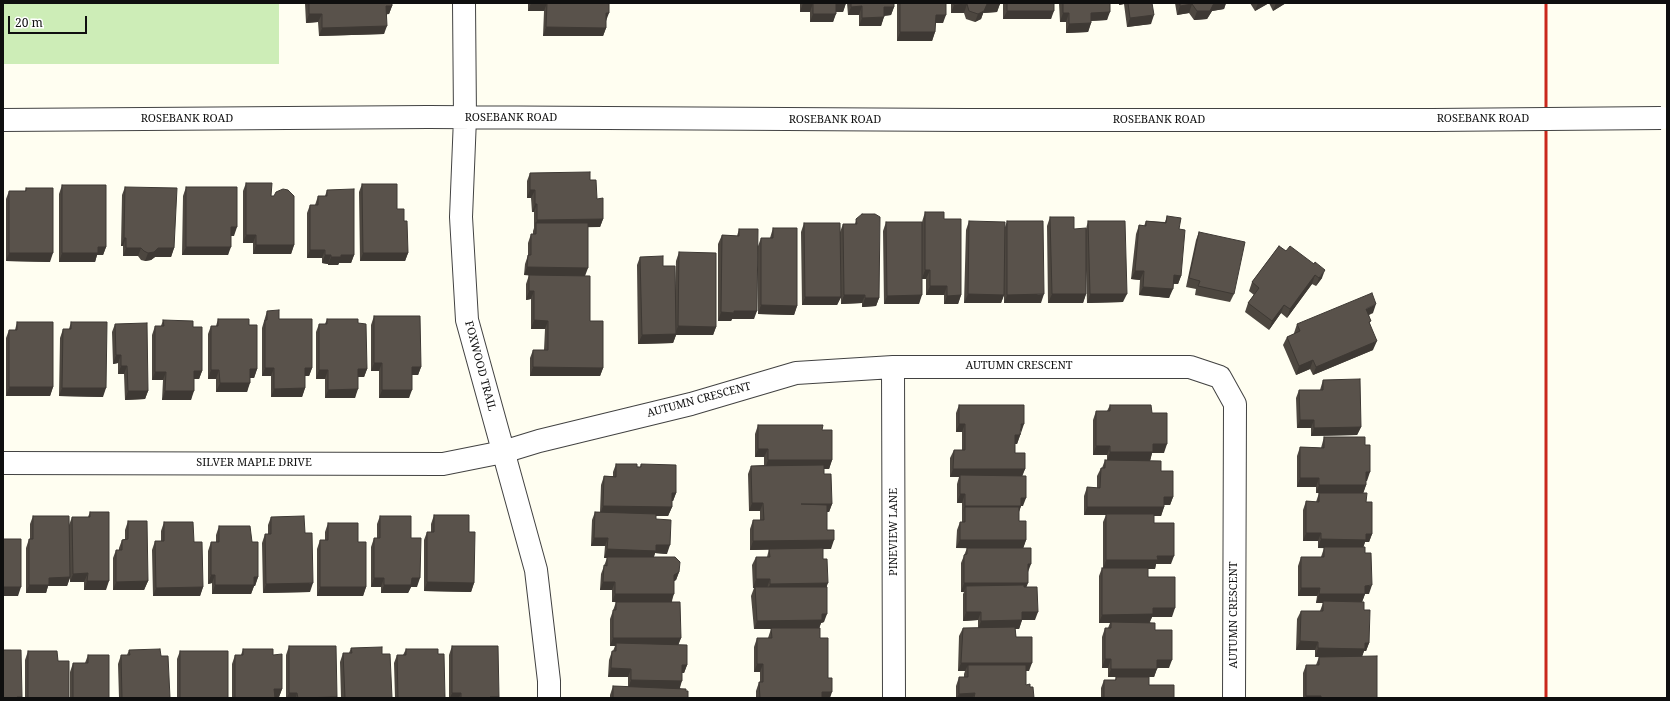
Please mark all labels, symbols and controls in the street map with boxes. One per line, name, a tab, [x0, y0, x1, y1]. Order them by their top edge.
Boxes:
scale bar	[10, 8, 89, 34]
text: 20 m	[15, 14, 43, 31]
street label: ROSEBANK ROAD	[465, 111, 557, 125]
street label: ROSEBANK ROAD	[141, 112, 233, 126]
street label: ROSEBANK ROAD	[1437, 112, 1529, 126]
street label: ROSEBANK ROAD	[789, 113, 881, 127]
street label: ROSEBANK ROAD	[1113, 113, 1205, 127]
street label: FOXWOOD TRAIL	[462, 319, 498, 413]
street label: AUTUMN CRESCENT	[965, 359, 1073, 373]
street label: AUTUMN CRESCENT	[646, 380, 752, 420]
street label: SILVER MAPLE DRIVE	[196, 456, 312, 470]
street label: PINEVIEW LANE	[887, 488, 901, 576]
street label: AUTUMN CRESCENT	[1227, 561, 1241, 669]

